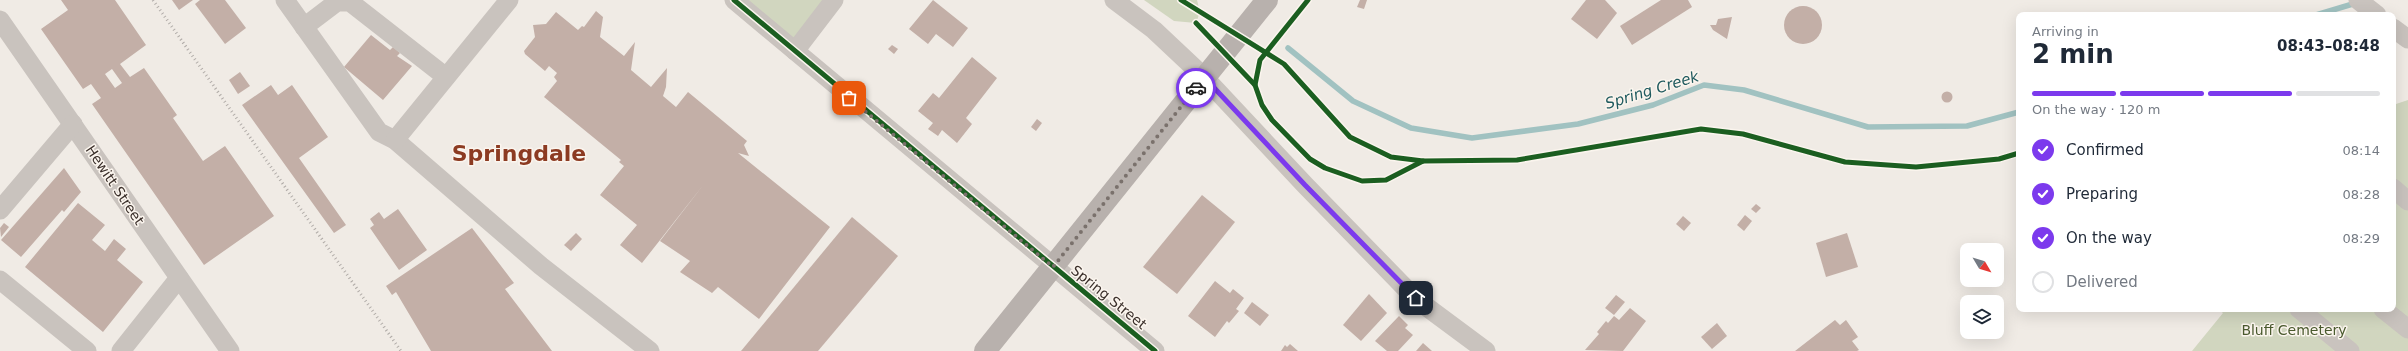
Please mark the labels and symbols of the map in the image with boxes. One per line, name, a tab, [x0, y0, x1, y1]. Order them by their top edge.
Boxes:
water label: Spring Creek	[1603, 67, 1702, 113]
courier	[1176, 68, 1216, 108]
pin	[832, 81, 866, 115]
district label: Springdale	[452, 141, 586, 166]
street label: Hewitt Street	[83, 142, 148, 228]
north arrow	[1960, 243, 2004, 287]
street label: Spring Street	[1068, 262, 1150, 333]
pin	[1399, 281, 1433, 315]
park label: Bluff Cemetery	[2241, 322, 2347, 338]

